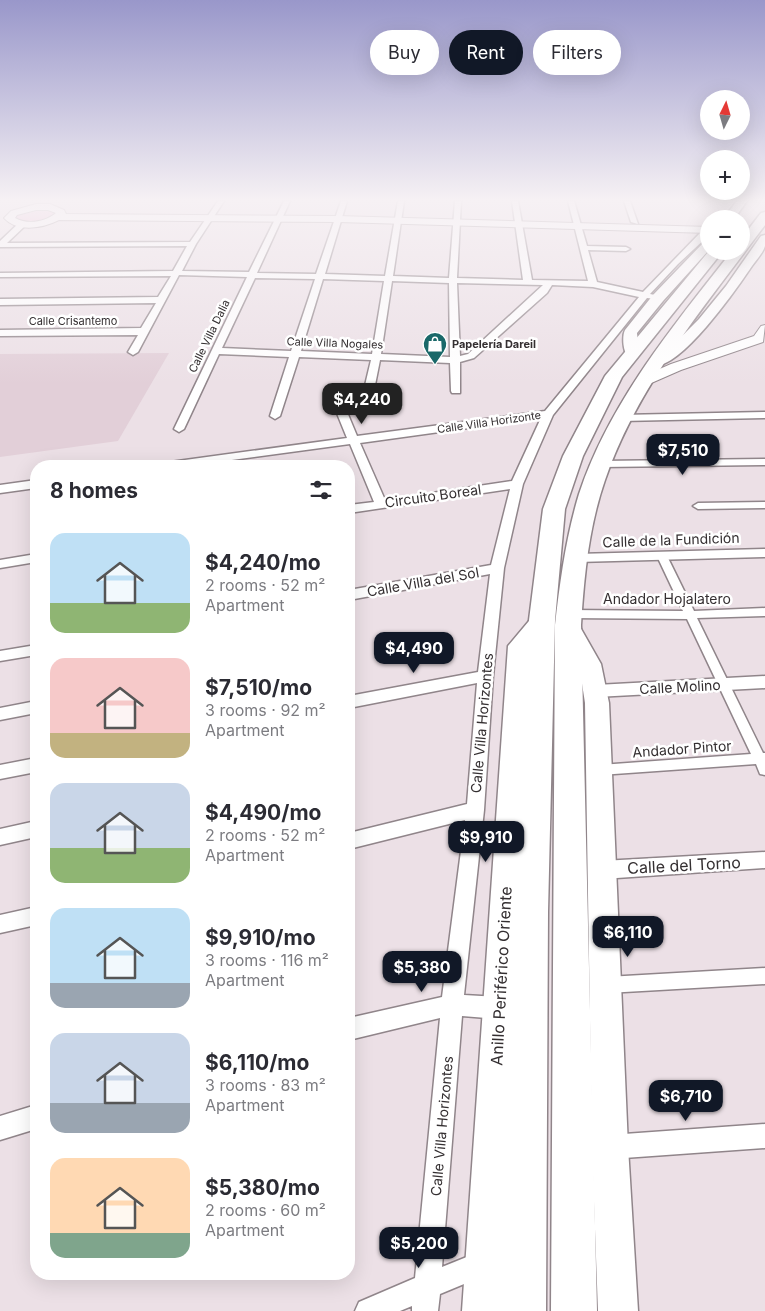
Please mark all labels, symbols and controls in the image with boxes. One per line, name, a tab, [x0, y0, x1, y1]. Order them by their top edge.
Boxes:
chip: Buy	[370, 30, 439, 75]
chip: Rent	[449, 30, 523, 75]
chip: Filters	[533, 30, 621, 75]
north arrow	[700, 90, 750, 140]
map controls	[700, 90, 750, 260]
button: +	[700, 150, 750, 200]
button: −	[700, 210, 750, 260]
street label: Calle Villa Dalia	[185, 297, 233, 375]
street label: Calle Crisantemo	[29, 314, 118, 328]
shop icon: Papelería Dareil	[422, 331, 448, 365]
street label: Calle Villa Nogales	[286, 334, 384, 352]
place label: Papelería Dareil	[452, 337, 536, 351]
pin: $4,240	[321, 382, 403, 425]
text: $4,240	[333, 389, 391, 409]
street label: Calle Villa Horizonte	[436, 408, 542, 436]
pin: $7,510	[642, 434, 724, 476]
text: $7,510	[658, 440, 708, 460]
icon: filters	[307, 476, 335, 504]
text: 8 homes	[50, 478, 138, 503]
street label: Circuito Boreal	[384, 480, 482, 511]
street label: Calle de la Fundición	[602, 529, 740, 550]
text: $4,240/mo	[205, 550, 321, 575]
icon: home	[90, 553, 150, 613]
street label: Calle Villa del Sol	[366, 563, 480, 600]
text: 2 rooms · 52 m²	[205, 575, 325, 595]
street label: Andador Hojalatero	[603, 590, 731, 607]
text: Apartment	[205, 595, 285, 615]
pin: $4,490	[373, 632, 455, 674]
text: $4,490	[385, 638, 443, 658]
street label: Calle Villa Horizontes	[467, 652, 496, 794]
text: $7,510/mo	[205, 675, 312, 700]
street label: Calle Molino	[639, 676, 721, 697]
icon: home	[90, 678, 150, 738]
text: 3 rooms · 92 m²	[205, 700, 326, 720]
text: Apartment	[205, 720, 285, 740]
street label: Andador Pintor	[632, 737, 732, 760]
text: $4,490/mo	[205, 800, 321, 825]
icon: home	[90, 803, 150, 863]
pin: $9,910	[445, 820, 527, 863]
text: 2 rooms · 52 m²	[205, 825, 325, 845]
text: $9,910	[459, 827, 513, 847]
text: Apartment	[205, 845, 285, 865]
street label: Calle del Torno	[627, 852, 741, 878]
street label: Anillo Periférico Oriente	[486, 886, 516, 1066]
pin: $6,110	[587, 916, 669, 958]
text: $6,110	[604, 922, 652, 942]
text: $9,910/mo	[205, 925, 316, 950]
icon: home	[90, 928, 150, 988]
text: 3 rooms · 116 m²	[205, 950, 329, 970]
pin: $5,380	[381, 950, 463, 993]
text: $5,380	[394, 957, 450, 977]
text: Apartment	[205, 970, 285, 990]
text: $6,110/mo	[205, 1050, 309, 1075]
icon: home	[90, 1053, 150, 1113]
street label: Calle Villa Horizontes	[427, 1055, 456, 1197]
text: 3 rooms · 83 m²	[205, 1075, 326, 1095]
pin: $6,710	[645, 1080, 727, 1122]
text: $6,710	[660, 1086, 712, 1106]
text: Apartment	[205, 1095, 285, 1115]
text: $5,380/mo	[205, 1175, 320, 1200]
icon: home	[90, 1178, 150, 1238]
text: 2 rooms · 60 m²	[205, 1200, 326, 1220]
text: Apartment	[205, 1220, 285, 1240]
pin: $5,200	[378, 1226, 460, 1269]
text: $5,200	[390, 1233, 448, 1253]

